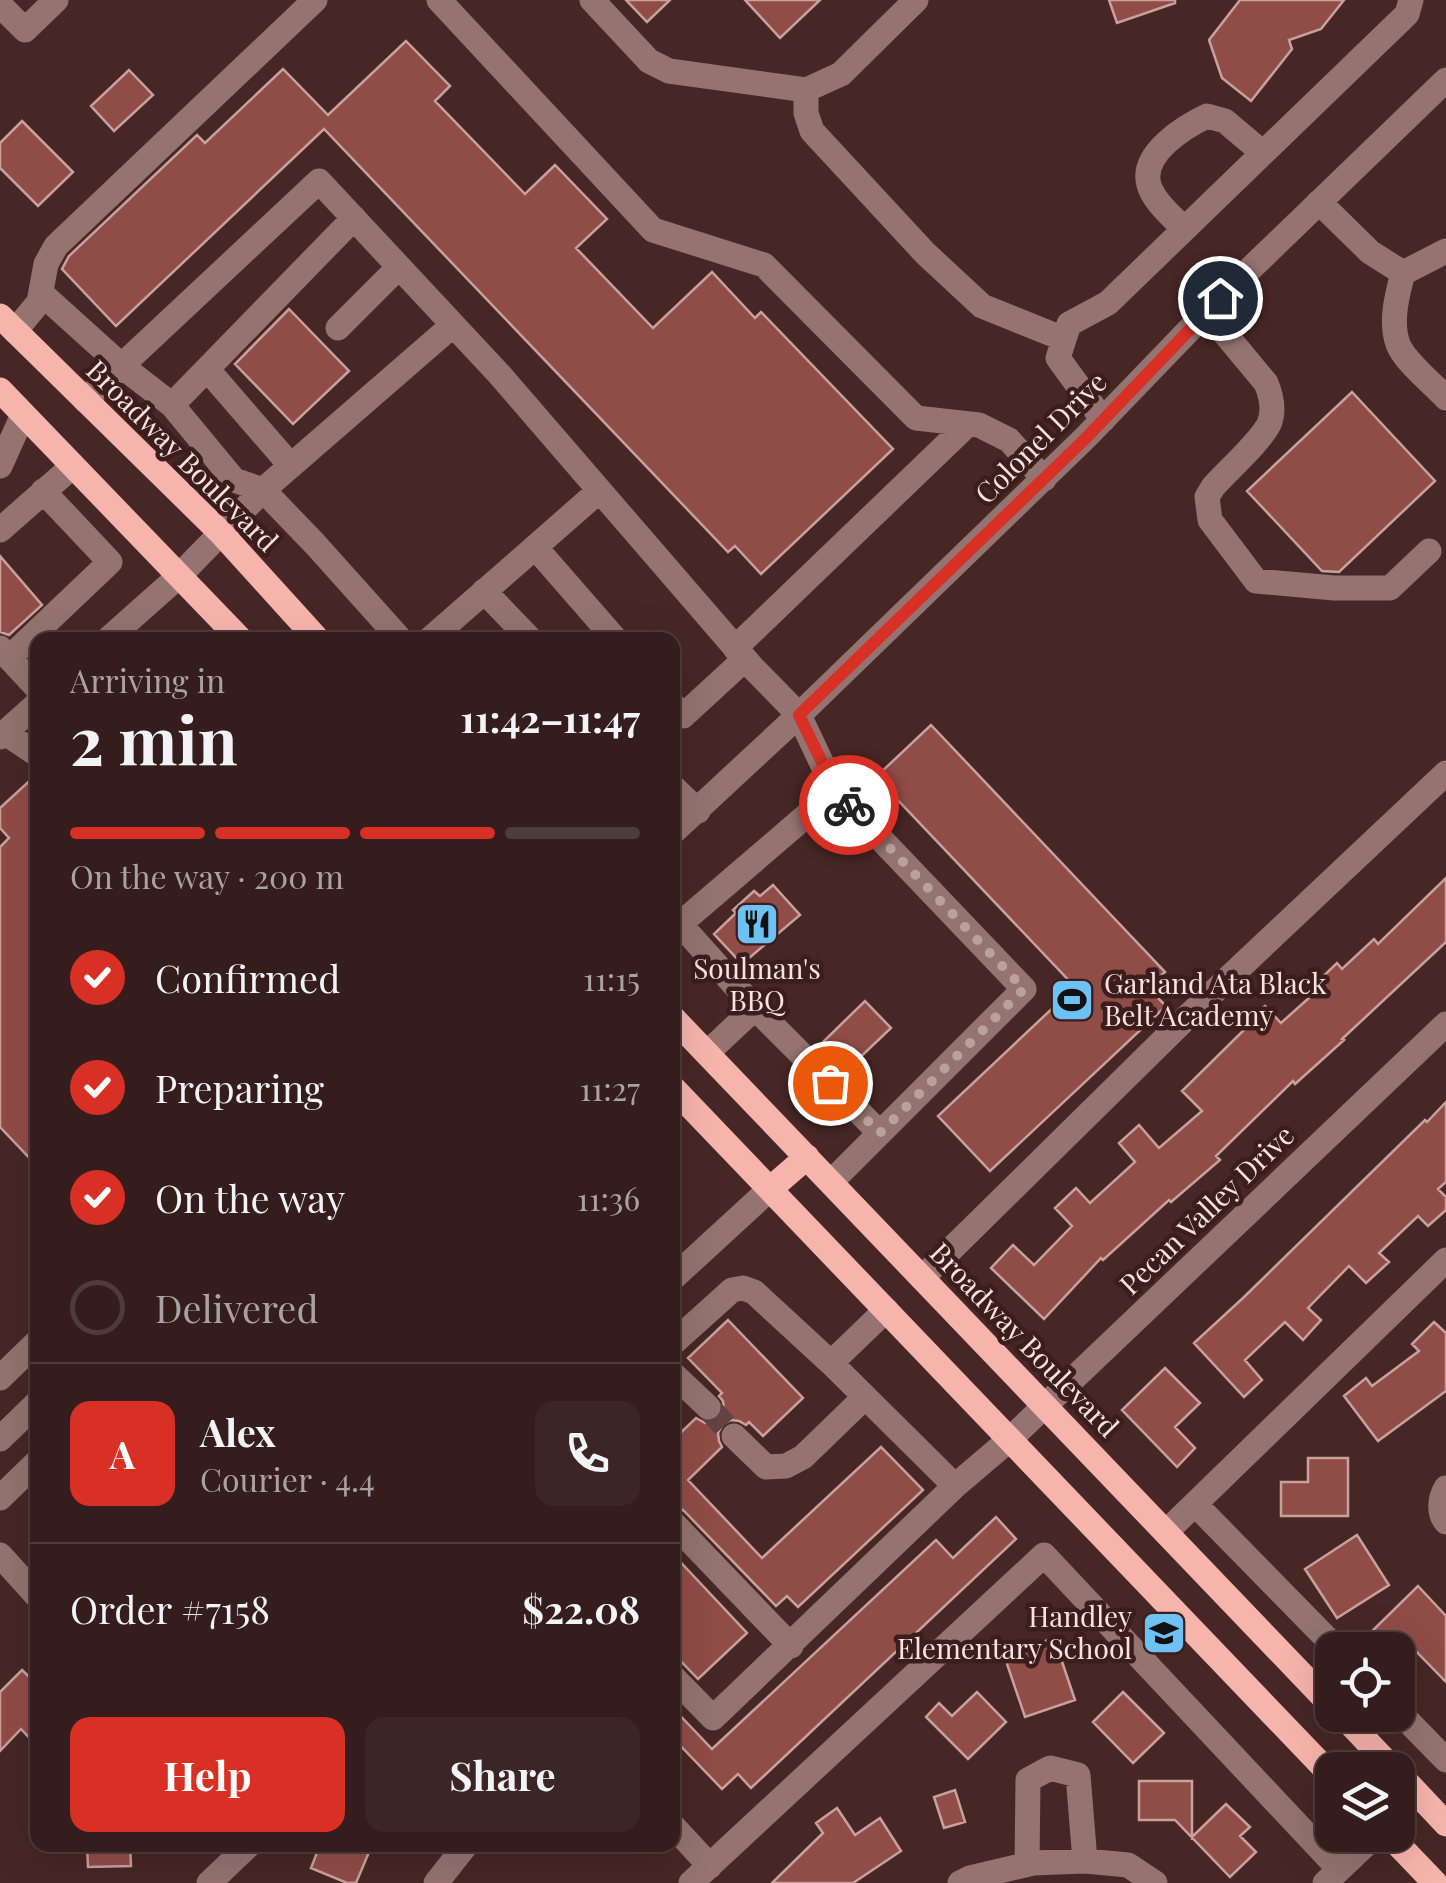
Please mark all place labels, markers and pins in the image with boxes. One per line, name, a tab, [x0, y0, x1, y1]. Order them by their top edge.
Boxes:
pin	[1178, 256, 1263, 341]
restaurant icon: Soulman's BBQ	[734, 901, 780, 947]
place label: Soulman's BBQ	[693, 949, 821, 1018]
place label: Garland Ata Black Belt Academy	[1104, 964, 1327, 1033]
sports icon: Garland Ata Black Belt Academy	[1049, 977, 1095, 1023]
pin	[788, 1041, 873, 1126]
place label: Handley Elementary School	[897, 1597, 1132, 1666]
school or university icon: Handley Elementary School	[1141, 1610, 1187, 1656]

